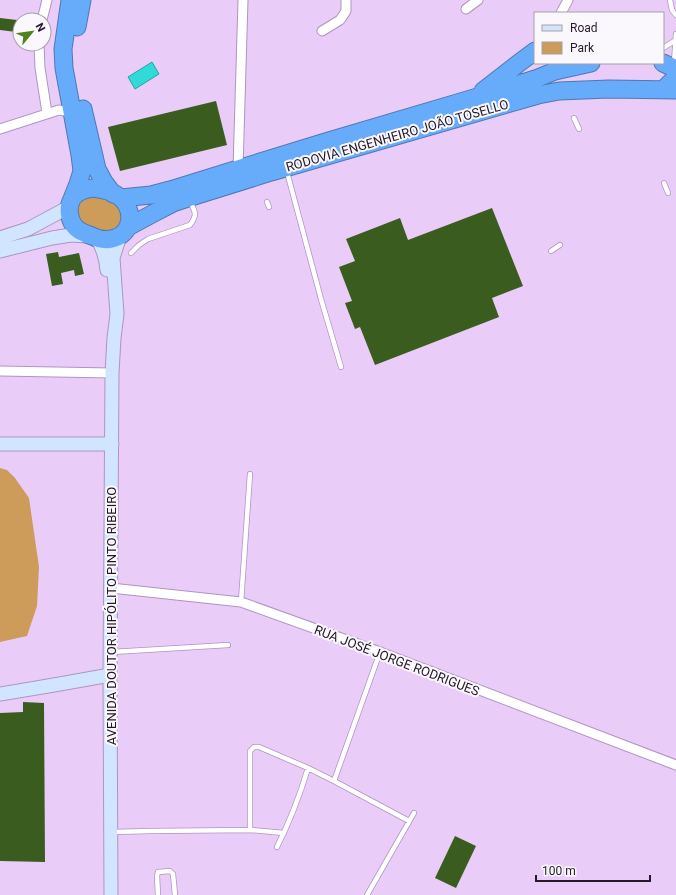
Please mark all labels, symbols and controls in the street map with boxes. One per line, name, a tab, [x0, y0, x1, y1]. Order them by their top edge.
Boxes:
north arrow	[12, 12, 52, 52]
legend	[534, 12, 664, 64]
text: N	[33, 21, 48, 34]
text: Road	[570, 21, 598, 35]
text: Park	[570, 41, 595, 55]
street label: RODOVIA ENGENHEIRO JOÃO TOSELLO	[284, 95, 510, 175]
street label: AVENIDA DOUTOR HIPÓLITO PINTO RIBEIRO	[104, 487, 119, 745]
street label: RUA JOSÉ JORGE RODRIGUES	[312, 622, 482, 699]
scale bar	[536, 857, 650, 883]
text: 100 m	[542, 864, 576, 878]

